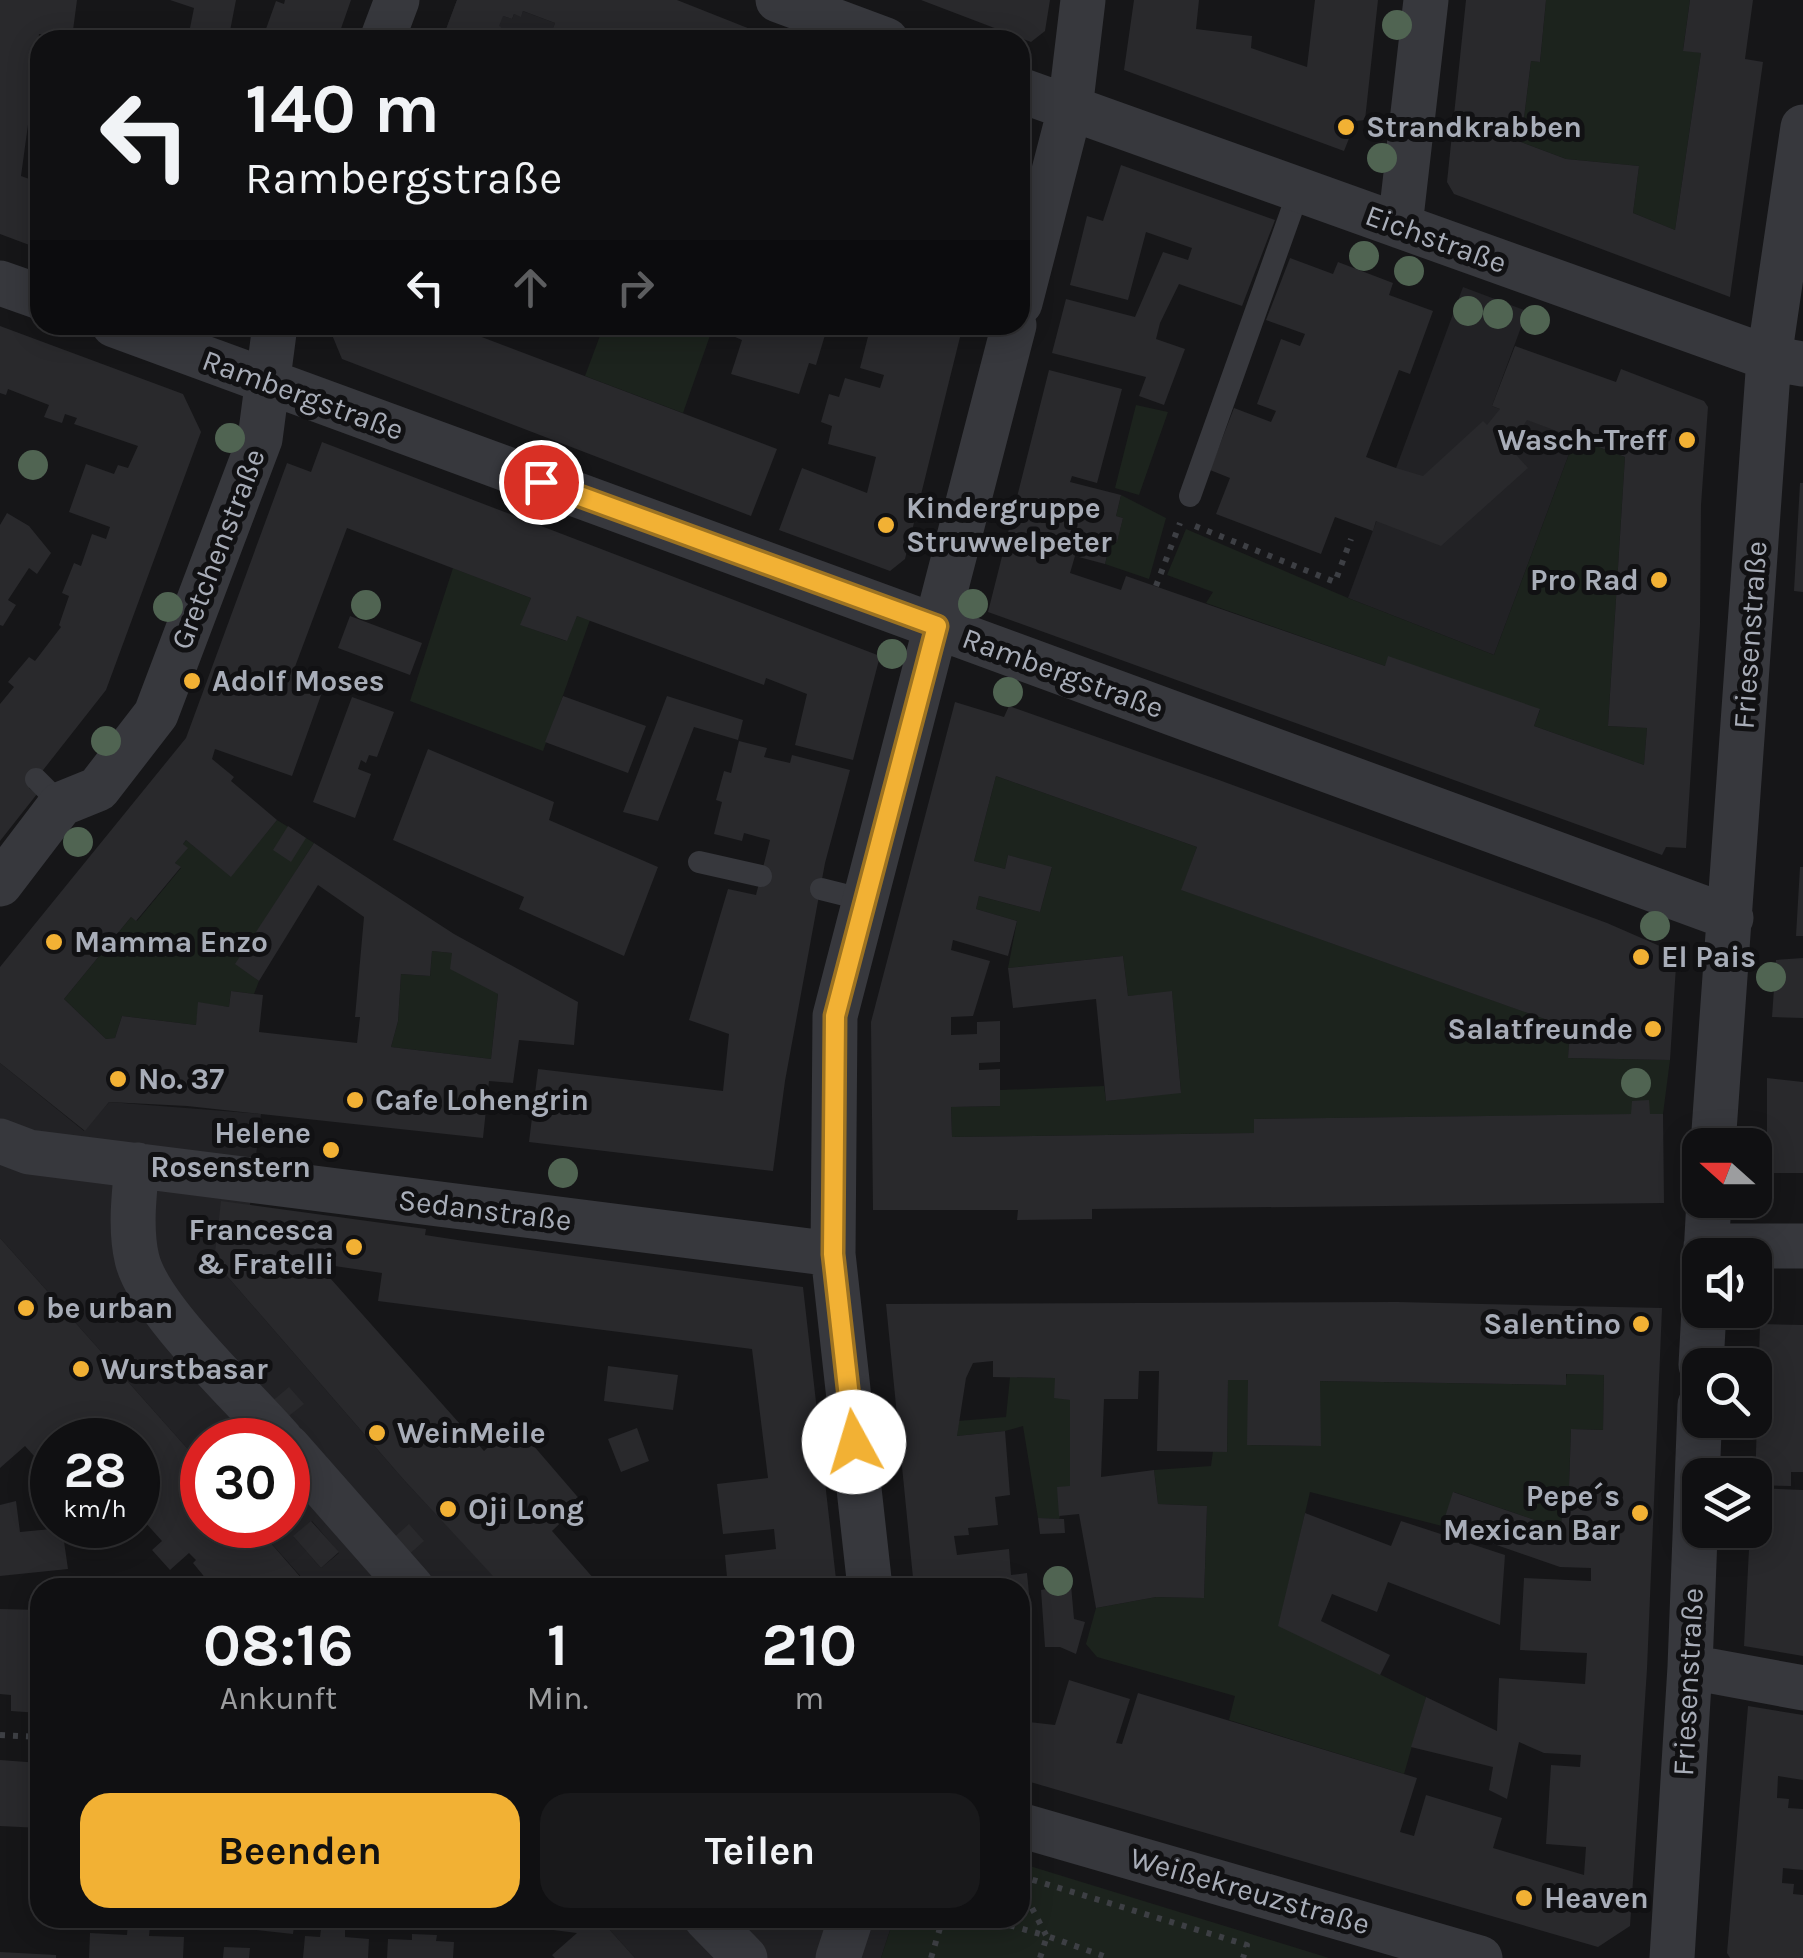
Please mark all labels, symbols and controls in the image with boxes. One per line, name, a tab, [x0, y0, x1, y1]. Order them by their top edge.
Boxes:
text: 140 m	[245, 68, 440, 150]
icon: left	[80, 70, 210, 200]
place label: Strandkrabben	[1366, 109, 1582, 145]
marker: Strandkrabben	[1335, 116, 1357, 138]
text: Rambergstraße	[245, 152, 562, 204]
street label: Eichstraße	[1360, 197, 1512, 281]
icon: left	[398, 260, 453, 315]
icon: ahead	[503, 260, 558, 315]
icon: right	[608, 260, 663, 315]
street label: Rambergstraße	[197, 342, 409, 448]
place label: Wasch-Treff	[1498, 422, 1668, 458]
marker: Wasch-Treff	[1676, 429, 1698, 451]
pin	[499, 440, 584, 525]
street label: Gretchenstraße	[163, 444, 273, 654]
icon: arrive	[514, 455, 569, 510]
place label: Kindergruppe Struwwelpeter	[906, 490, 1112, 560]
marker: Kindergruppe Struwwelpeter	[875, 514, 897, 536]
street label: Friesenstraße	[1725, 540, 1775, 730]
place label: Pro Rad	[1530, 562, 1639, 598]
marker: Pro Rad	[1648, 569, 1670, 591]
street label: Rambergstraße	[957, 620, 1169, 726]
place label: Adolf Moses	[212, 663, 385, 699]
marker: Adolf Moses	[181, 670, 203, 692]
place label: Mamma Enzo	[74, 924, 268, 960]
marker: Mamma Enzo	[43, 931, 65, 953]
place label: El Pais	[1661, 939, 1756, 975]
marker: El Pais	[1630, 946, 1652, 968]
place label: Salatfreunde	[1447, 1011, 1633, 1047]
marker: Salatfreunde	[1642, 1018, 1664, 1040]
place label: No. 37	[138, 1061, 224, 1097]
marker: No. 37	[107, 1068, 129, 1090]
place label: Cafe Lohengrin	[375, 1082, 589, 1118]
marker: Cafe Lohengrin	[344, 1089, 366, 1111]
place label: Helene Rosenstern	[150, 1115, 311, 1185]
north arrow	[1682, 1128, 1772, 1218]
map controls	[1682, 1128, 1772, 1548]
marker: Helene Rosenstern	[320, 1139, 342, 1161]
street label: Sedanstraße	[396, 1182, 574, 1238]
place label: Francesca & Fratelli	[189, 1212, 334, 1282]
marker: Francesca & Fratelli	[343, 1236, 365, 1258]
button: sound	[1682, 1238, 1772, 1328]
place label: be urban	[46, 1290, 173, 1326]
marker: be urban	[15, 1297, 37, 1319]
place label: Salentino	[1483, 1306, 1621, 1342]
marker: Salentino	[1630, 1313, 1652, 1335]
button: search	[1682, 1348, 1772, 1438]
place label: Wurstbasar	[101, 1351, 268, 1387]
marker: Wurstbasar	[70, 1358, 92, 1380]
position arrow	[802, 1390, 906, 1494]
place label: WeinMeile	[397, 1415, 546, 1451]
speed limit sign: 30	[180, 1418, 310, 1548]
marker: WeinMeile	[366, 1422, 388, 1444]
text: 28	[64, 1441, 126, 1500]
button: layers	[1682, 1458, 1772, 1548]
place label: Pepe´s Mexican Bar	[1443, 1478, 1620, 1548]
place label: Oji Long	[468, 1491, 584, 1527]
text: km/h	[63, 1494, 127, 1523]
marker: Oji Long	[437, 1498, 459, 1520]
marker: Pepe´s Mexican Bar	[1629, 1502, 1651, 1524]
street label: Friesenstraße	[1665, 1587, 1711, 1777]
text: 08:16	[203, 1610, 354, 1680]
text: 1	[547, 1610, 568, 1680]
text: 210	[761, 1610, 857, 1680]
text: Ankunft	[220, 1680, 337, 1717]
text: Min.	[527, 1680, 588, 1717]
text: m	[794, 1680, 824, 1717]
button: Beenden	[80, 1793, 520, 1908]
button: Teilen	[540, 1793, 980, 1908]
street label: Weißekreuzstraße	[1126, 1840, 1374, 1942]
place label: Heaven	[1544, 1880, 1649, 1916]
marker: Heaven	[1513, 1887, 1535, 1909]

